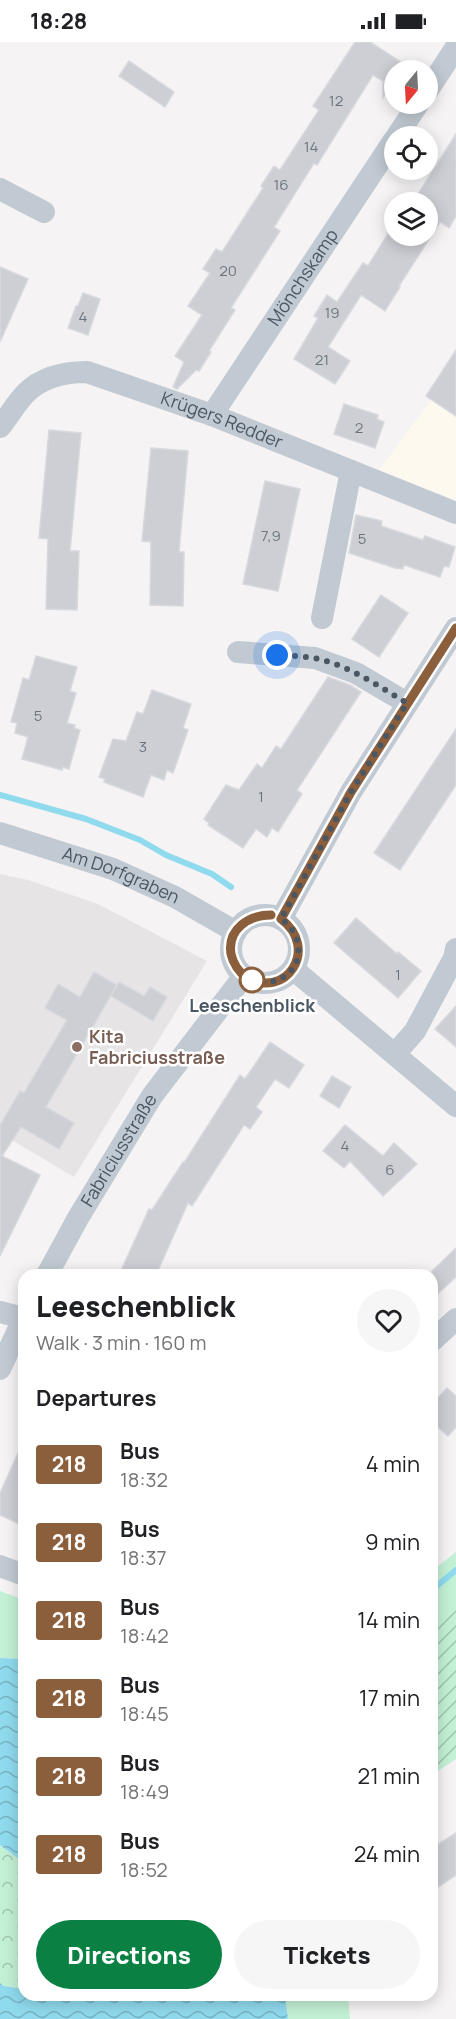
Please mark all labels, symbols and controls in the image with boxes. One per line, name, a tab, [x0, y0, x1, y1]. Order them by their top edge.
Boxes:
text: 18:28	[30, 6, 87, 36]
north arrow	[384, 60, 438, 114]
map controls	[384, 60, 438, 246]
house number: 12	[329, 90, 343, 111]
button: locate	[384, 126, 438, 180]
house number: 14	[304, 136, 318, 157]
house number: 16	[273, 174, 289, 195]
button: layers	[384, 192, 438, 246]
street label: Mönchskamp	[261, 224, 343, 330]
house number: 20	[219, 260, 237, 281]
house number: 19	[324, 302, 340, 323]
house number: 4	[79, 306, 88, 327]
house number: 21	[315, 349, 329, 370]
street label: Krügers Redder	[158, 385, 287, 453]
house number: 2	[355, 417, 363, 438]
house number: 7,9	[261, 525, 281, 546]
house number: 5	[358, 528, 366, 549]
your location	[262, 640, 292, 670]
house number: 5	[34, 705, 42, 726]
house number: 3	[139, 736, 147, 757]
house number: 1	[258, 786, 264, 807]
street label: Am Dorfgraben	[59, 841, 184, 908]
house number: 1	[395, 964, 401, 985]
marker: Leeschenblick	[239, 967, 265, 993]
place label: Leeschenblick	[189, 993, 316, 1017]
place label: Kita Fabriciusstraße	[89, 1024, 225, 1069]
marker: Kita Fabriciusstraße	[70, 1040, 84, 1054]
street label: Fabriciusstraße	[75, 1089, 162, 1211]
house number: 4	[341, 1135, 350, 1156]
house number: 6	[385, 1159, 395, 1180]
text: Leeschenblick	[36, 1287, 235, 1325]
button: heart	[357, 1289, 420, 1352]
text: Walk · 3 min · 160 m	[36, 1329, 207, 1356]
text: Departures	[36, 1383, 156, 1413]
text: Bus	[120, 1436, 160, 1466]
text: 4 min	[366, 1449, 420, 1479]
text: 218	[52, 1450, 86, 1478]
text: 18:32	[120, 1466, 168, 1493]
text: Bus	[120, 1514, 160, 1544]
text: 9 min	[365, 1527, 420, 1557]
text: 218	[52, 1528, 86, 1556]
text: 18:37	[120, 1544, 167, 1571]
text: Bus	[120, 1592, 160, 1622]
text: 14 min	[357, 1605, 420, 1635]
text: 218	[52, 1606, 86, 1634]
text: 18:42	[120, 1622, 169, 1649]
text: Bus	[120, 1670, 160, 1700]
text: 17 min	[359, 1683, 420, 1713]
text: 218	[52, 1684, 86, 1712]
text: 18:45	[120, 1700, 169, 1727]
text: Bus	[120, 1748, 160, 1778]
text: 21 min	[358, 1761, 420, 1791]
text: 218	[52, 1762, 86, 1790]
text: 18:49	[120, 1778, 169, 1805]
text: Bus	[120, 1826, 160, 1856]
text: 24 min	[354, 1839, 420, 1869]
text: 218	[52, 1840, 86, 1868]
text: 18:52	[120, 1856, 168, 1883]
button: Directions	[36, 1920, 222, 1989]
button: Tickets	[234, 1920, 420, 1989]

